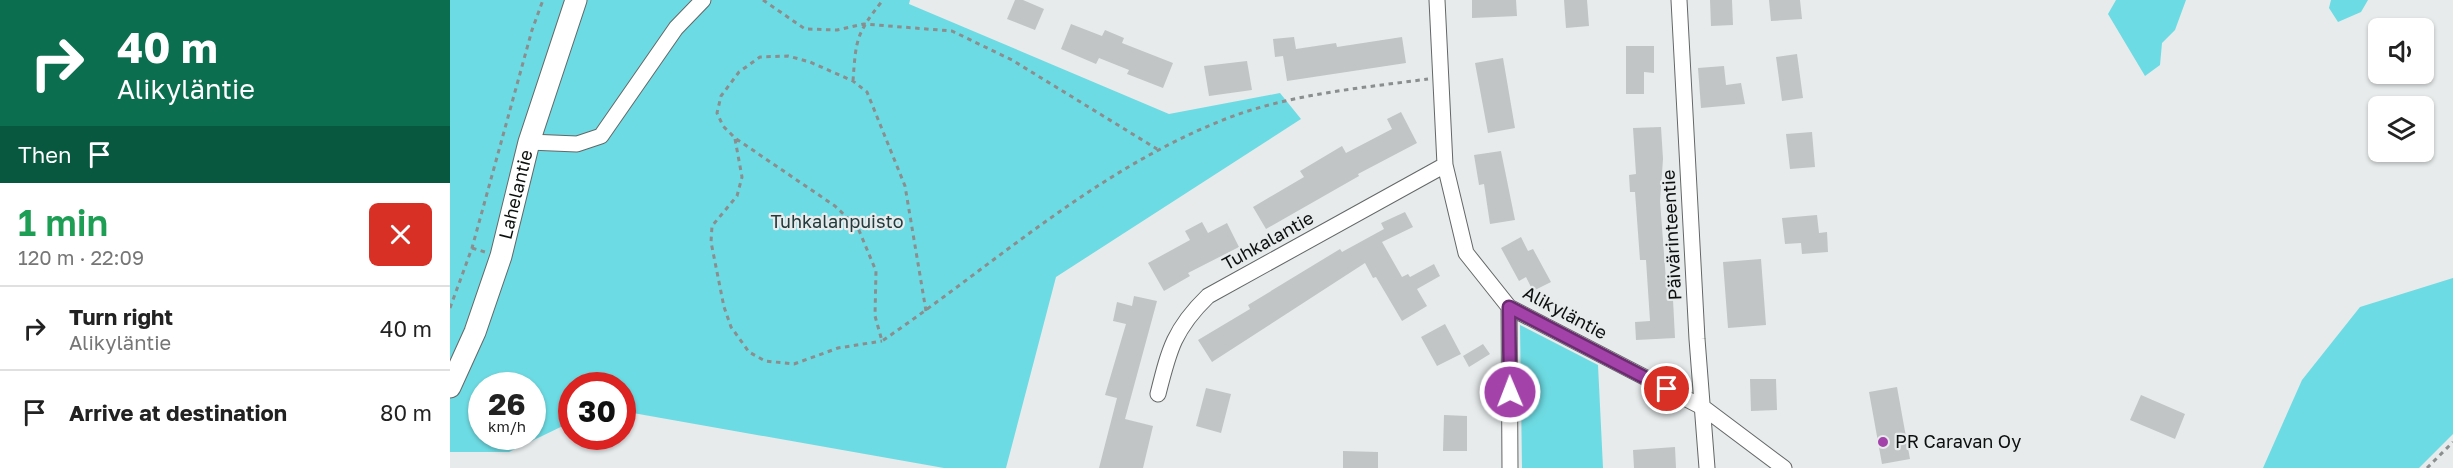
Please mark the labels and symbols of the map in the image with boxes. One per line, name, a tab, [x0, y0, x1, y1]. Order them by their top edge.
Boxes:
street label: Lahelantie	[494, 147, 537, 241]
street label: Päivärinteentie	[1657, 169, 1685, 301]
street label: Tuhkalantie	[1218, 206, 1317, 274]
park label: Tuhkalanpuisto	[771, 210, 903, 232]
street label: Alikyläntie	[1520, 281, 1611, 343]
position arrow	[1478, 360, 1542, 424]
pin	[1641, 363, 1692, 414]
speed limit sign: 30	[558, 372, 636, 450]
place label: PR Caravan Oy	[1895, 430, 2021, 452]
marker: PR Caravan Oy	[1876, 435, 1890, 449]

